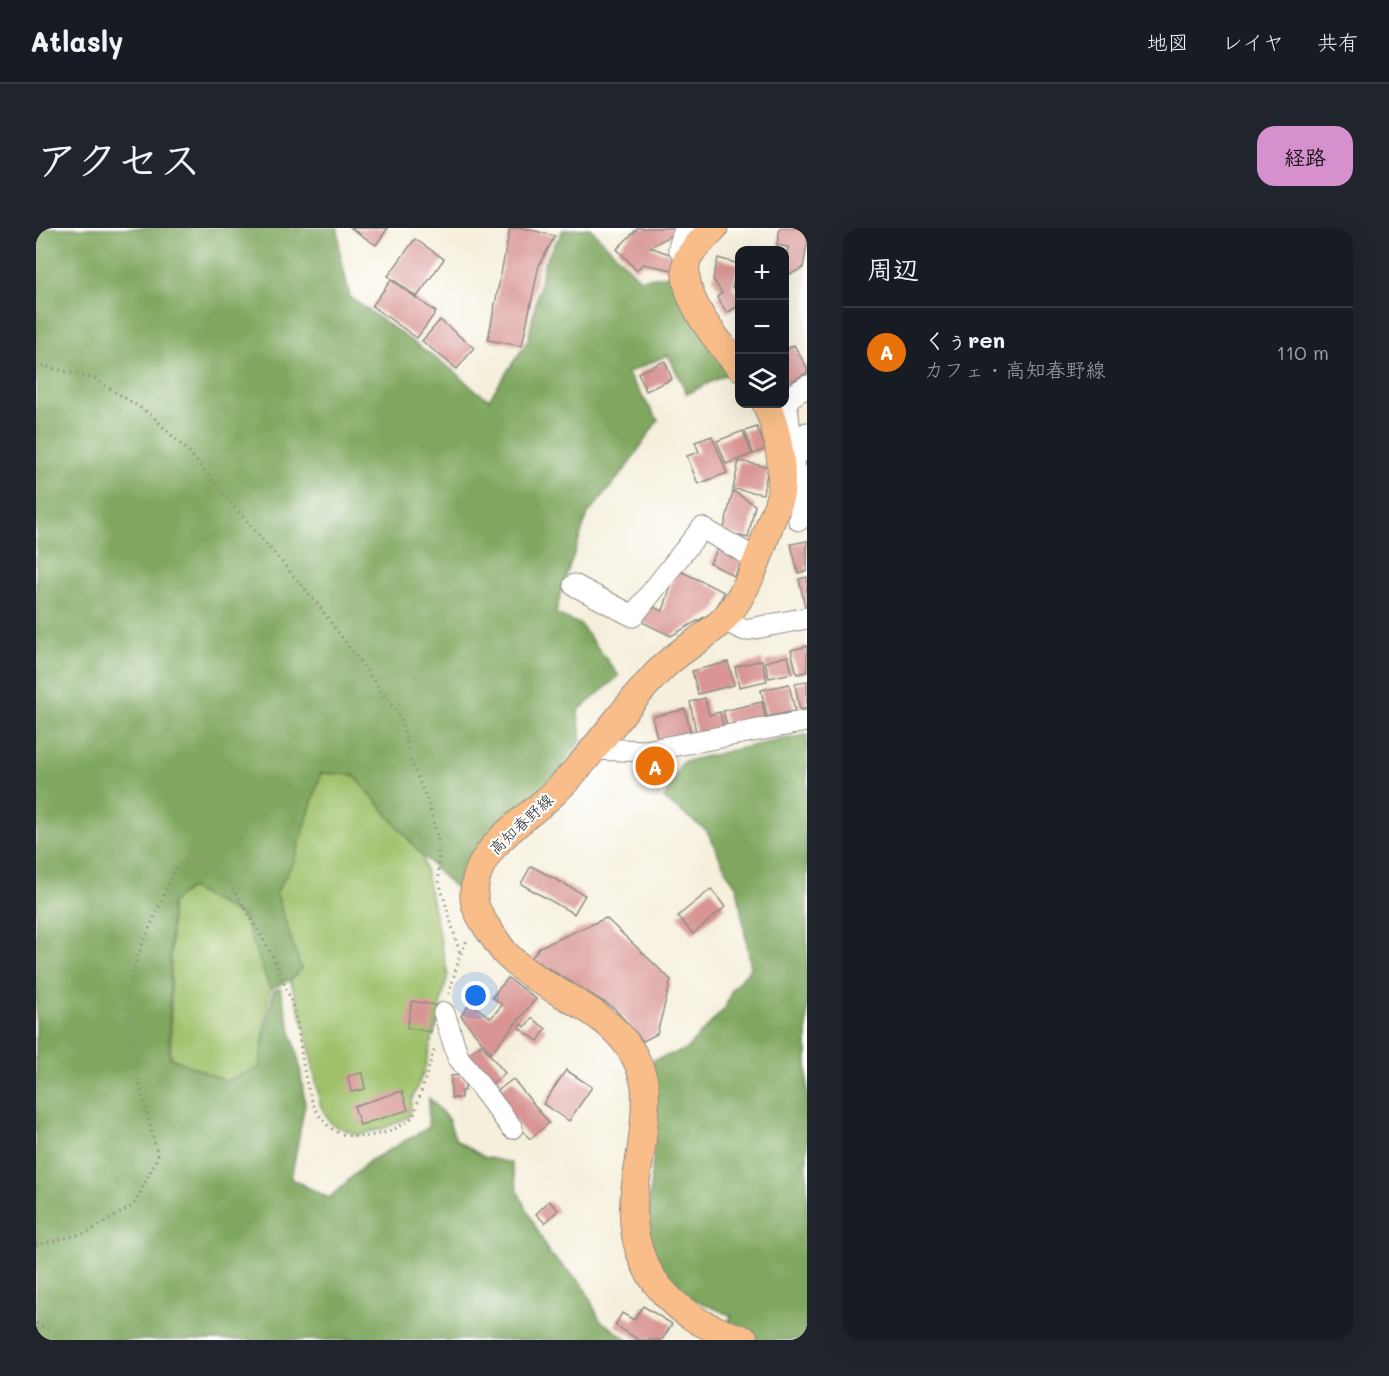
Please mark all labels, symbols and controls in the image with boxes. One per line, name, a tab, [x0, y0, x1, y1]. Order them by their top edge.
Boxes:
text: Atlasly	[30, 23, 124, 59]
text: 地図	[1147, 28, 1189, 55]
text: レイヤ	[1222, 28, 1284, 55]
text: 共有	[1317, 28, 1359, 55]
button: 経路	[1257, 126, 1353, 186]
text: アクセス	[36, 131, 201, 186]
map controls	[735, 246, 789, 408]
button: +	[735, 246, 789, 300]
text: 周辺	[867, 252, 919, 286]
button: −	[735, 300, 789, 354]
text: くぅren	[924, 325, 1005, 354]
text: A	[880, 339, 893, 365]
text: 110 m	[1276, 339, 1329, 365]
button: layers	[735, 354, 789, 408]
text: カフェ · 高知春野線	[924, 356, 1106, 382]
pin: A	[636, 744, 674, 788]
street label: 高知春野線	[484, 789, 557, 859]
your location	[461, 981, 490, 1010]

